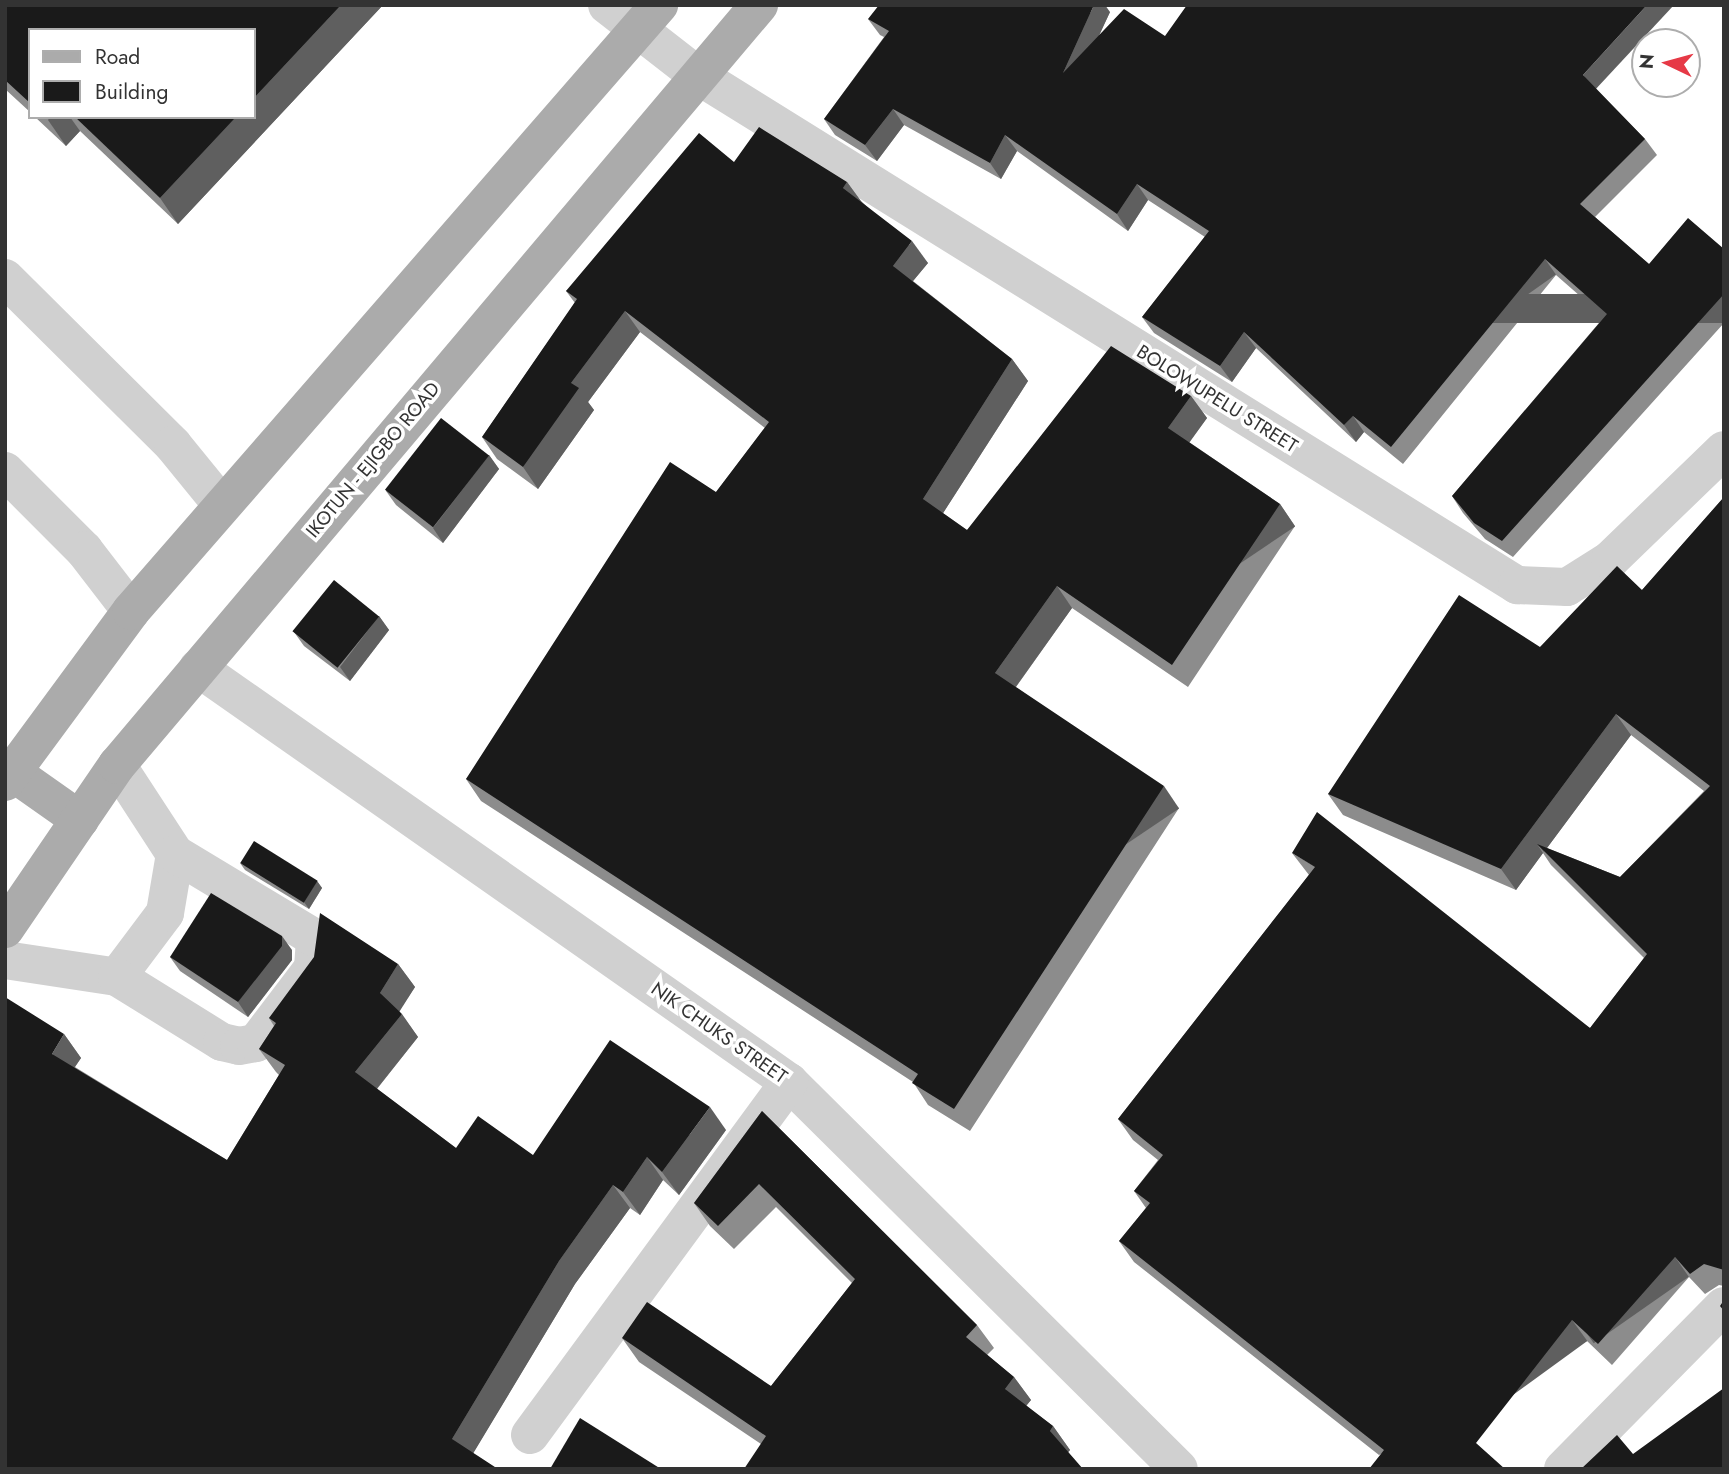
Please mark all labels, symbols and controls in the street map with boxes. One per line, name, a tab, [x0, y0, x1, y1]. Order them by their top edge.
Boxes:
legend	[28, 28, 256, 119]
north arrow	[1631, 28, 1701, 98]
text: Road	[95, 42, 140, 72]
text: N	[1632, 53, 1661, 70]
text: Building	[95, 77, 168, 107]
street label: BOLOWUPELU STREET	[1132, 340, 1302, 458]
street label: IKOTUN - EJIGBO ROAD	[301, 378, 445, 542]
street label: NIK CHUKS STREET	[647, 978, 791, 1088]

